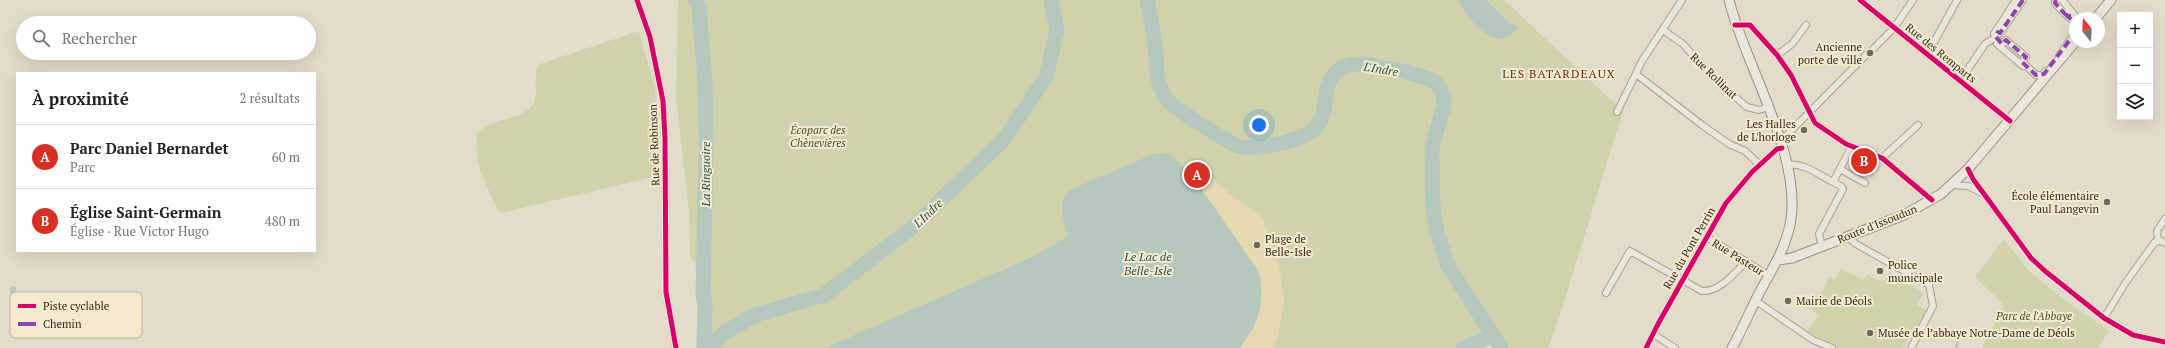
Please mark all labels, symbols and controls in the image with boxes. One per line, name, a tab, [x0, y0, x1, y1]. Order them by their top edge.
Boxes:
north arrow	[2069, 12, 2105, 48]
map controls	[2117, 12, 2153, 120]
button: +	[2117, 12, 2153, 48]
search box	[16, 16, 316, 60]
street label: Rue des Remparts	[1903, 20, 1979, 86]
icon: search	[30, 27, 52, 49]
text: Rechercher	[62, 28, 137, 48]
place label: Ancienne porte de ville	[1798, 40, 1862, 67]
marker: Ancienne porte de ville	[1865, 48, 1875, 58]
button: −	[2117, 48, 2153, 84]
street label: Rue Rollinat	[1687, 50, 1741, 102]
water label: L'Indre	[1362, 58, 1400, 80]
district label: LES BATARDEAUX	[1502, 66, 1616, 81]
button: layers	[2117, 84, 2153, 120]
text: À proximité	[32, 87, 129, 110]
text: 2 résultats	[240, 89, 300, 107]
street label: Rue de Robinson	[646, 103, 662, 186]
your location	[1249, 115, 1269, 135]
place label: Les Halles de L'horloge	[1737, 117, 1796, 144]
park label: Écoparc des Chènevières	[789, 123, 846, 150]
marker: Les Halles de L'horloge	[1799, 125, 1809, 135]
text: Parc Daniel Bernardet	[70, 138, 229, 158]
water label: La Ringuoire	[698, 141, 713, 208]
pin: B	[1851, 146, 1877, 176]
text: A	[40, 148, 50, 166]
text: 60 m	[272, 148, 300, 166]
text: Parc	[70, 158, 95, 176]
pin: A	[1184, 160, 1210, 190]
place label: École élémentaire Paul Langevin	[2011, 189, 2099, 216]
water label: L'Indre	[910, 195, 946, 231]
marker: École élémentaire Paul Langevin	[2102, 197, 2112, 207]
street label: Route d'Issoudun	[1835, 201, 1919, 246]
text: Église Saint-Germain	[70, 202, 221, 222]
street label: Rue du Pont Perrin	[1660, 204, 1718, 291]
text: B	[41, 212, 49, 230]
text: 480 m	[265, 212, 300, 230]
text: Église · Rue Victor Hugo	[70, 222, 209, 240]
place label: Plage de Belle-Isle	[1265, 232, 1312, 259]
street label: Rue Pasteur	[1709, 236, 1767, 279]
marker: Plage de Belle-Isle	[1252, 240, 1262, 250]
water label: Le Lac de Belle-Isle	[1123, 249, 1172, 278]
place label: Police municipale	[1888, 258, 1943, 285]
marker: Police municipale	[1875, 266, 1885, 276]
legend	[10, 292, 142, 338]
place label: Mairie de Déols	[1796, 294, 1872, 308]
marker: Mairie de Déols	[1783, 296, 1793, 306]
text: Piste cyclable	[43, 299, 110, 313]
park label: Parc de l'Abbaye	[1995, 309, 2072, 323]
text: Chemin	[43, 317, 82, 331]
place label: Musée de l’abbaye Notre-Dame de Déols	[1878, 326, 2075, 340]
marker: Musée de l’abbaye Notre-Dame de Déols	[1865, 328, 1875, 338]

